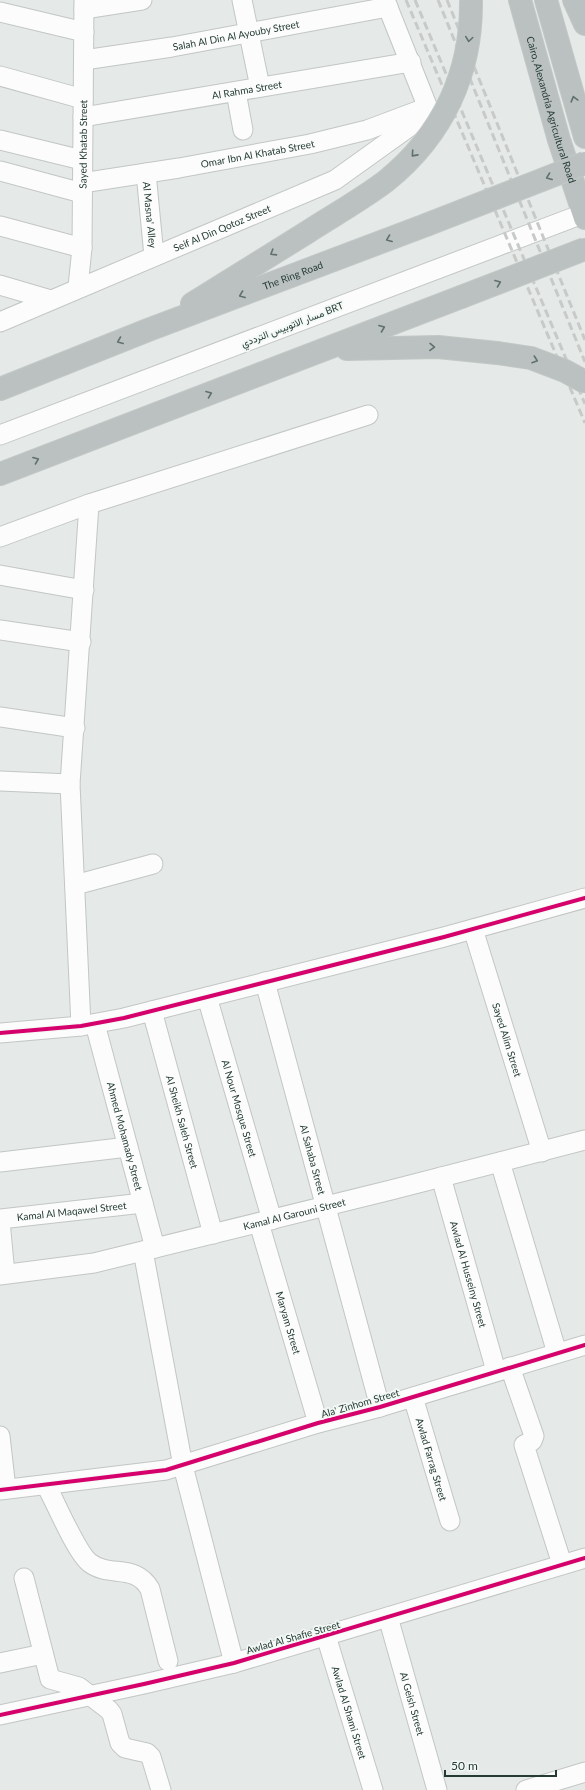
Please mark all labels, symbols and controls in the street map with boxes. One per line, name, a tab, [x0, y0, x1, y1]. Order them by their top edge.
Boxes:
street label: Salah Al Din Al Ayouby Street	[172, 18, 301, 53]
street label: Cairo, Alexandria Agricultural Road	[524, 35, 579, 184]
one-way arrow	[465, 36, 474, 42]
street label: Al Rahma Street	[211, 78, 283, 101]
one-way arrow	[571, 96, 579, 102]
street label: Sayed Khatab Street	[76, 99, 89, 189]
street label: Omar Ibn Al Khatab Street	[200, 137, 316, 170]
one-way arrow	[412, 150, 419, 157]
one-way arrow	[545, 172, 553, 180]
street label: Al Masna' Alley	[141, 181, 159, 249]
street label: Seif Al Din Qotoz Street	[171, 202, 273, 254]
one-way arrow	[386, 234, 393, 242]
one-way arrow	[270, 249, 277, 256]
street label: The Ring Road	[261, 259, 324, 292]
one-way arrow	[494, 279, 501, 287]
one-way arrow	[238, 290, 245, 298]
street label: مسار الاتوبيس الترددي BRT	[239, 299, 346, 352]
one-way arrow	[379, 324, 386, 332]
one-way arrow	[117, 337, 124, 345]
one-way arrow	[429, 343, 435, 351]
one-way arrow	[532, 355, 539, 363]
one-way arrow	[205, 391, 212, 399]
one-way arrow	[33, 456, 40, 464]
street label: Sayed Alim Street	[490, 1001, 525, 1079]
street label: Al Nour Mosque Street	[220, 1058, 259, 1159]
street label: Al Sheikh Saleh Street	[164, 1074, 201, 1170]
street label: Ahmed Mohamady Street	[105, 1080, 145, 1192]
street label: Al Sahaba Street	[298, 1123, 328, 1196]
street label: Kamal Al Garouni Street	[242, 1195, 347, 1232]
street label: Kamal Al Maqawel Street	[16, 1199, 127, 1223]
street label: Awlad Al Husseiny Street	[448, 1220, 489, 1329]
street label: Maryam Street	[273, 1290, 303, 1356]
street label: Ala' Zinhom Street	[319, 1386, 401, 1420]
street label: Awlad Farrag Street	[414, 1416, 450, 1503]
street label: Awlad Al Shafie Street	[245, 1618, 342, 1656]
street label: Awlad Al Shami Street	[329, 1665, 369, 1761]
street label: Al Geish Street	[398, 1670, 427, 1737]
scale bar	[445, 1752, 556, 1778]
text: 50 m	[451, 1758, 478, 1773]

